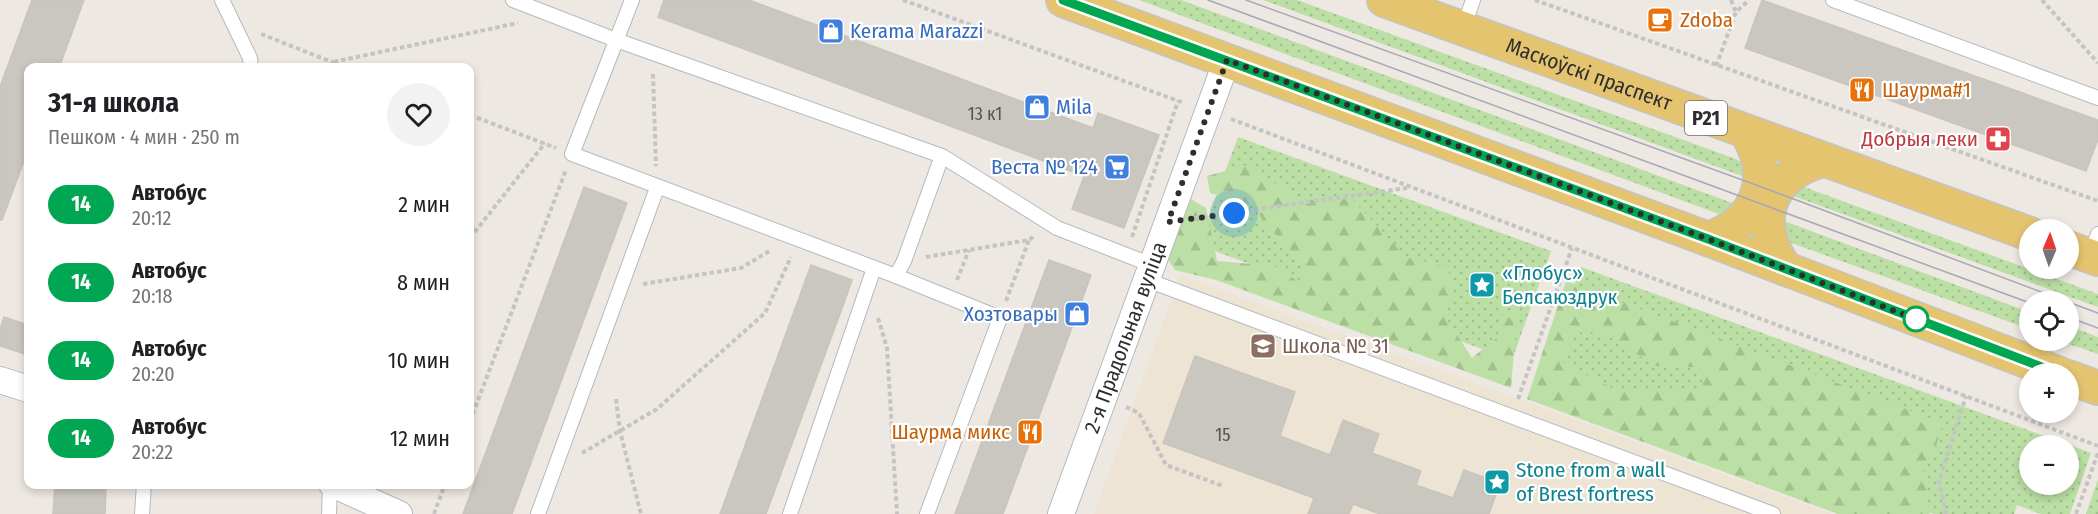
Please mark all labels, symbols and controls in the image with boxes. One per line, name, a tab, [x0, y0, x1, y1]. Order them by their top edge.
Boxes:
cafe icon: Zdoba	[1645, 5, 1675, 35]
place label: Zdoba	[1680, 7, 1733, 33]
shop icon: Kerama Marazzi	[816, 16, 846, 46]
place label: Kerama Marazzi	[850, 18, 984, 44]
street label: Маскоўскі праспект	[1502, 32, 1676, 116]
restaurant icon: Шаурма#1	[1847, 75, 1877, 105]
place label: Шаурма#1	[1882, 77, 1971, 103]
button: heart	[387, 83, 450, 146]
text: 31-я школа	[48, 86, 179, 119]
shop icon: Mila	[1022, 92, 1052, 122]
place label: Mila	[1056, 94, 1092, 120]
road number: Р21	[1685, 101, 1727, 135]
house number: 13 к1	[968, 103, 1002, 125]
pharmacy icon: Добрыя леки	[1983, 124, 2013, 154]
text: Пешком · 4 мин · 250 m	[48, 125, 240, 149]
place label: Добрыя леки	[1861, 126, 1978, 152]
supermarket icon: Веста № 124	[1102, 152, 1132, 182]
place label: Веста № 124	[991, 154, 1098, 180]
text: Автобус	[132, 179, 207, 206]
text: 14	[71, 191, 91, 217]
text: 2 мин	[398, 191, 450, 218]
your location	[1219, 198, 1249, 228]
text: 20:12	[132, 206, 171, 230]
north arrow	[2019, 219, 2079, 279]
map controls	[2019, 219, 2079, 495]
street label: 2-я Прадольная вуліца	[1079, 238, 1172, 437]
text: Автобус	[132, 257, 207, 284]
place label: «Глобус» Белсаюздрук	[1502, 260, 1618, 310]
text: 14	[71, 269, 91, 295]
text: 8 мин	[397, 269, 450, 296]
place icon: «Глобус» Белсаюздрук	[1467, 270, 1497, 300]
text: 20:18	[132, 284, 172, 308]
button: locate	[2019, 291, 2079, 351]
shop icon: Хозтовары	[1062, 299, 1092, 329]
place label: Хозтовары	[964, 301, 1058, 327]
unlabelled marker	[1903, 306, 1929, 332]
school or university icon: Школа № 31	[1248, 331, 1278, 361]
place label: Школа № 31	[1282, 333, 1389, 359]
text: Автобус	[132, 335, 207, 362]
text: 14	[71, 347, 91, 373]
text: 10 мин	[388, 347, 450, 374]
text: 20:20	[132, 362, 175, 386]
button: +	[2019, 363, 2079, 423]
text: Автобус	[132, 413, 207, 440]
restaurant icon: Шаурма микс	[1015, 417, 1045, 447]
place label: Шаурма микс	[891, 419, 1010, 445]
house number: 15	[1215, 424, 1231, 446]
text: 14	[71, 425, 91, 451]
text: 12 мин	[390, 425, 450, 452]
button: −	[2019, 435, 2079, 495]
text: 20:22	[132, 440, 173, 464]
place label: Stone from a wall of Brest fortress	[1516, 457, 1666, 507]
place icon: Stone from a wall of Brest fortress	[1482, 467, 1512, 497]

